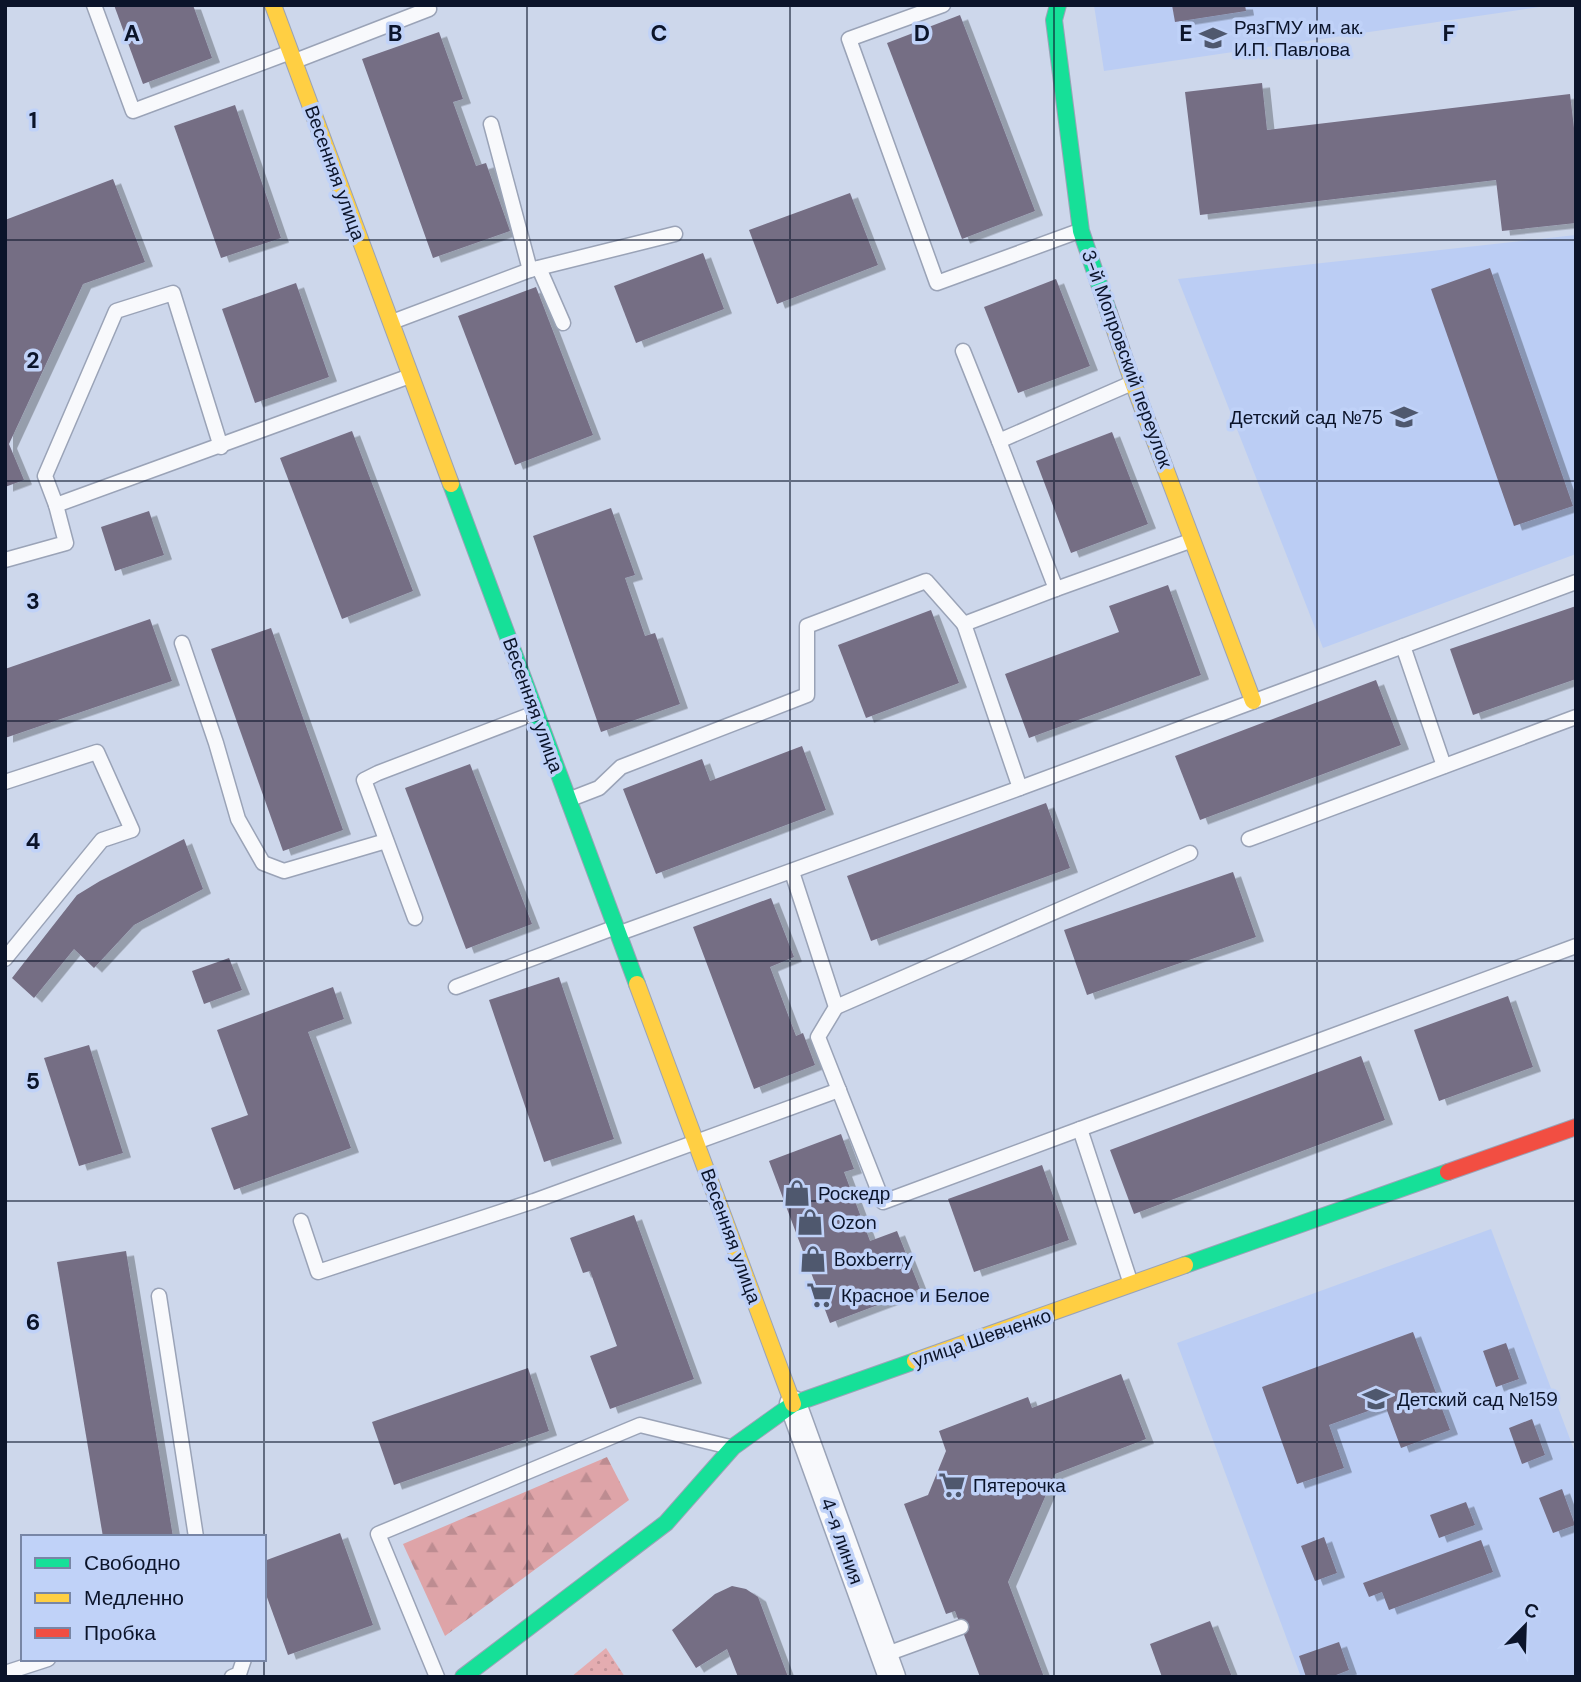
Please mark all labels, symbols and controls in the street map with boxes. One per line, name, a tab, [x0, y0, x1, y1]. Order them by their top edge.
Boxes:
place label: РязГМУ им. ак. И.П. Павлова	[1234, 15, 1363, 62]
text: A	[124, 18, 140, 48]
text: B	[388, 18, 402, 48]
text: C	[651, 18, 667, 48]
text: D	[914, 18, 930, 48]
text: E	[1179, 18, 1193, 48]
text: F	[1443, 18, 1456, 48]
school or university icon: РязГМУ им. ак. И.П. Павлова	[1198, 23, 1228, 53]
street label: Весенняя улица	[299, 102, 371, 244]
text: 1	[29, 105, 37, 135]
street label: 3-й Мопровский переулок	[1076, 247, 1178, 472]
text: 2	[26, 345, 40, 375]
school or university icon: Детский сад №75	[1389, 402, 1419, 432]
place label: Детский сад №75	[1230, 405, 1383, 430]
text: 3	[26, 586, 40, 616]
street label: Весенняя улица	[497, 634, 569, 776]
text: 4	[26, 826, 41, 856]
text: 5	[26, 1066, 40, 1096]
street label: Весенняя улица	[695, 1165, 767, 1307]
shop icon: Роскедр	[782, 1178, 812, 1208]
place label: Роскедр	[818, 1181, 890, 1206]
shop icon: Ozon	[795, 1207, 825, 1237]
place label: Ozon	[831, 1210, 877, 1235]
shop icon: Boxberry	[798, 1244, 828, 1274]
place label: Boxberry	[834, 1247, 913, 1272]
supermarket icon: Красное и Белое	[805, 1280, 835, 1310]
place label: Красное и Белое	[841, 1283, 990, 1308]
street label: улица Шевченко	[910, 1303, 1054, 1373]
text: 6	[26, 1307, 40, 1337]
school or university icon: Детский сад №159	[1361, 1384, 1391, 1414]
place label: Детский сад №159	[1397, 1387, 1558, 1412]
supermarket icon: Пятерочка	[937, 1470, 967, 1500]
place label: Пятерочка	[973, 1473, 1066, 1498]
street label: 4-я линия	[815, 1494, 869, 1588]
legend	[21, 1535, 266, 1661]
text: Свободно	[84, 1549, 181, 1577]
text: Медленно	[84, 1584, 184, 1612]
north arrow	[1490, 1591, 1560, 1661]
text: С	[1520, 1597, 1543, 1625]
text: Пробка	[84, 1619, 156, 1647]

